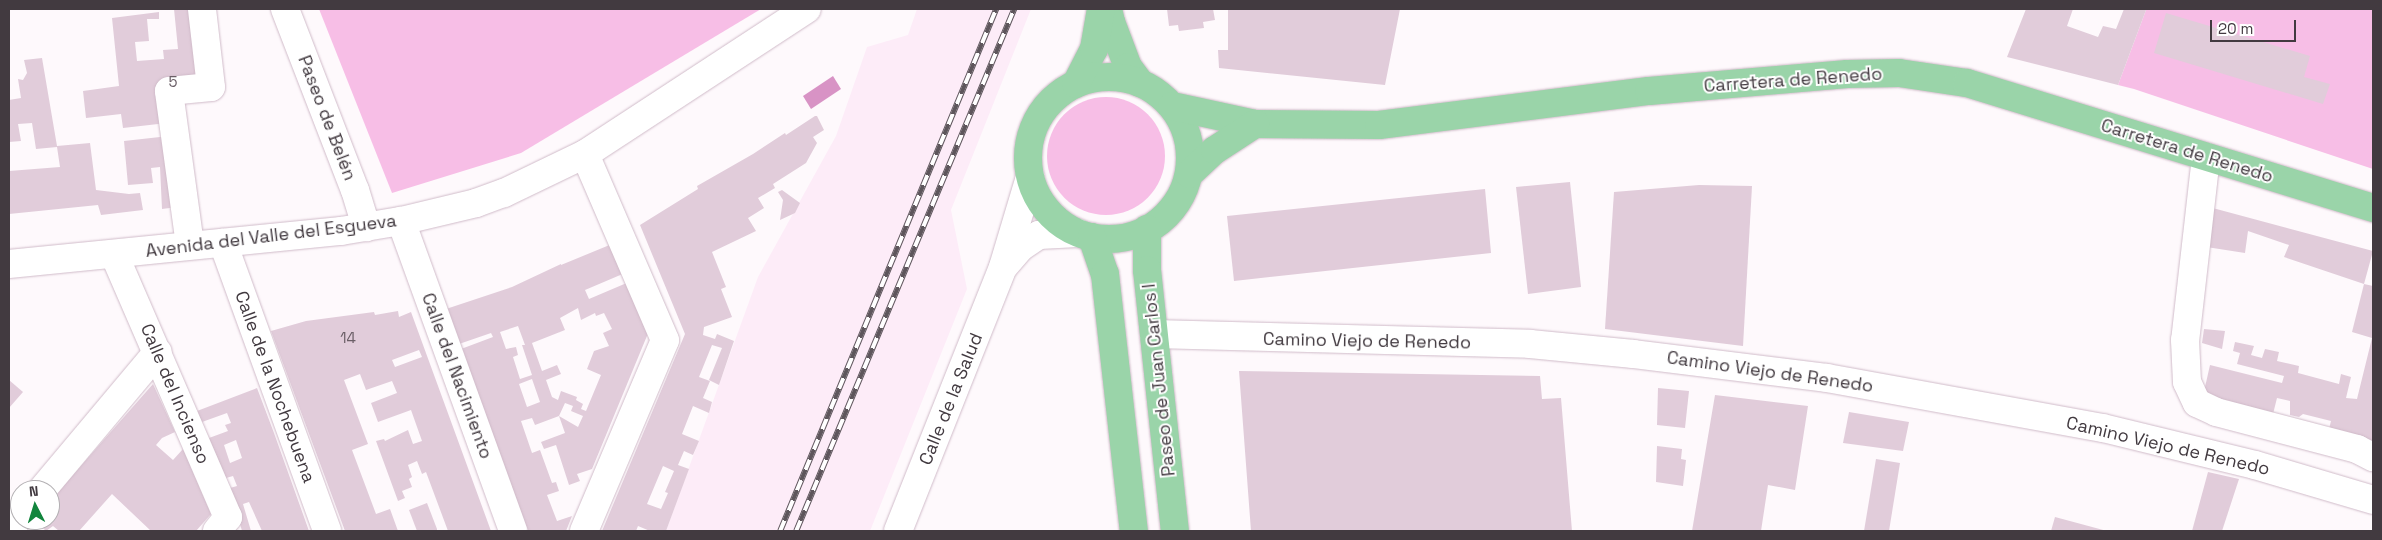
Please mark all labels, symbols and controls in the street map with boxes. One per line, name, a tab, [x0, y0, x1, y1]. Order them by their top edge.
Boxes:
scale bar	[2212, 10, 2298, 42]
text: 20 m	[2218, 19, 2253, 38]
street label: Paseo de Belén	[293, 52, 361, 184]
street label: Carretera de Renedo	[1703, 63, 1883, 97]
house number: 5	[169, 73, 177, 91]
street label: Carretera de Renedo	[2098, 115, 2276, 187]
street label: Avenida del Valle del Esgueva	[144, 210, 398, 262]
street label: Paseo de Juan Carlos I	[1138, 283, 1180, 477]
street label: Calle de la Nochebuena	[230, 288, 320, 486]
street label: Calle del Nacimiento	[417, 290, 497, 462]
street label: Calle del Incienso	[136, 321, 214, 467]
street label: Camino Viejo de Renedo	[1263, 328, 1471, 354]
house number: 14	[340, 329, 356, 347]
street label: Calle de la Salud	[915, 330, 987, 468]
street label: Camino Viejo de Renedo	[1665, 347, 1875, 397]
street label: Camino Viejo de Renedo	[2064, 412, 2272, 480]
north arrow	[10, 480, 60, 530]
text: N	[28, 482, 39, 500]

